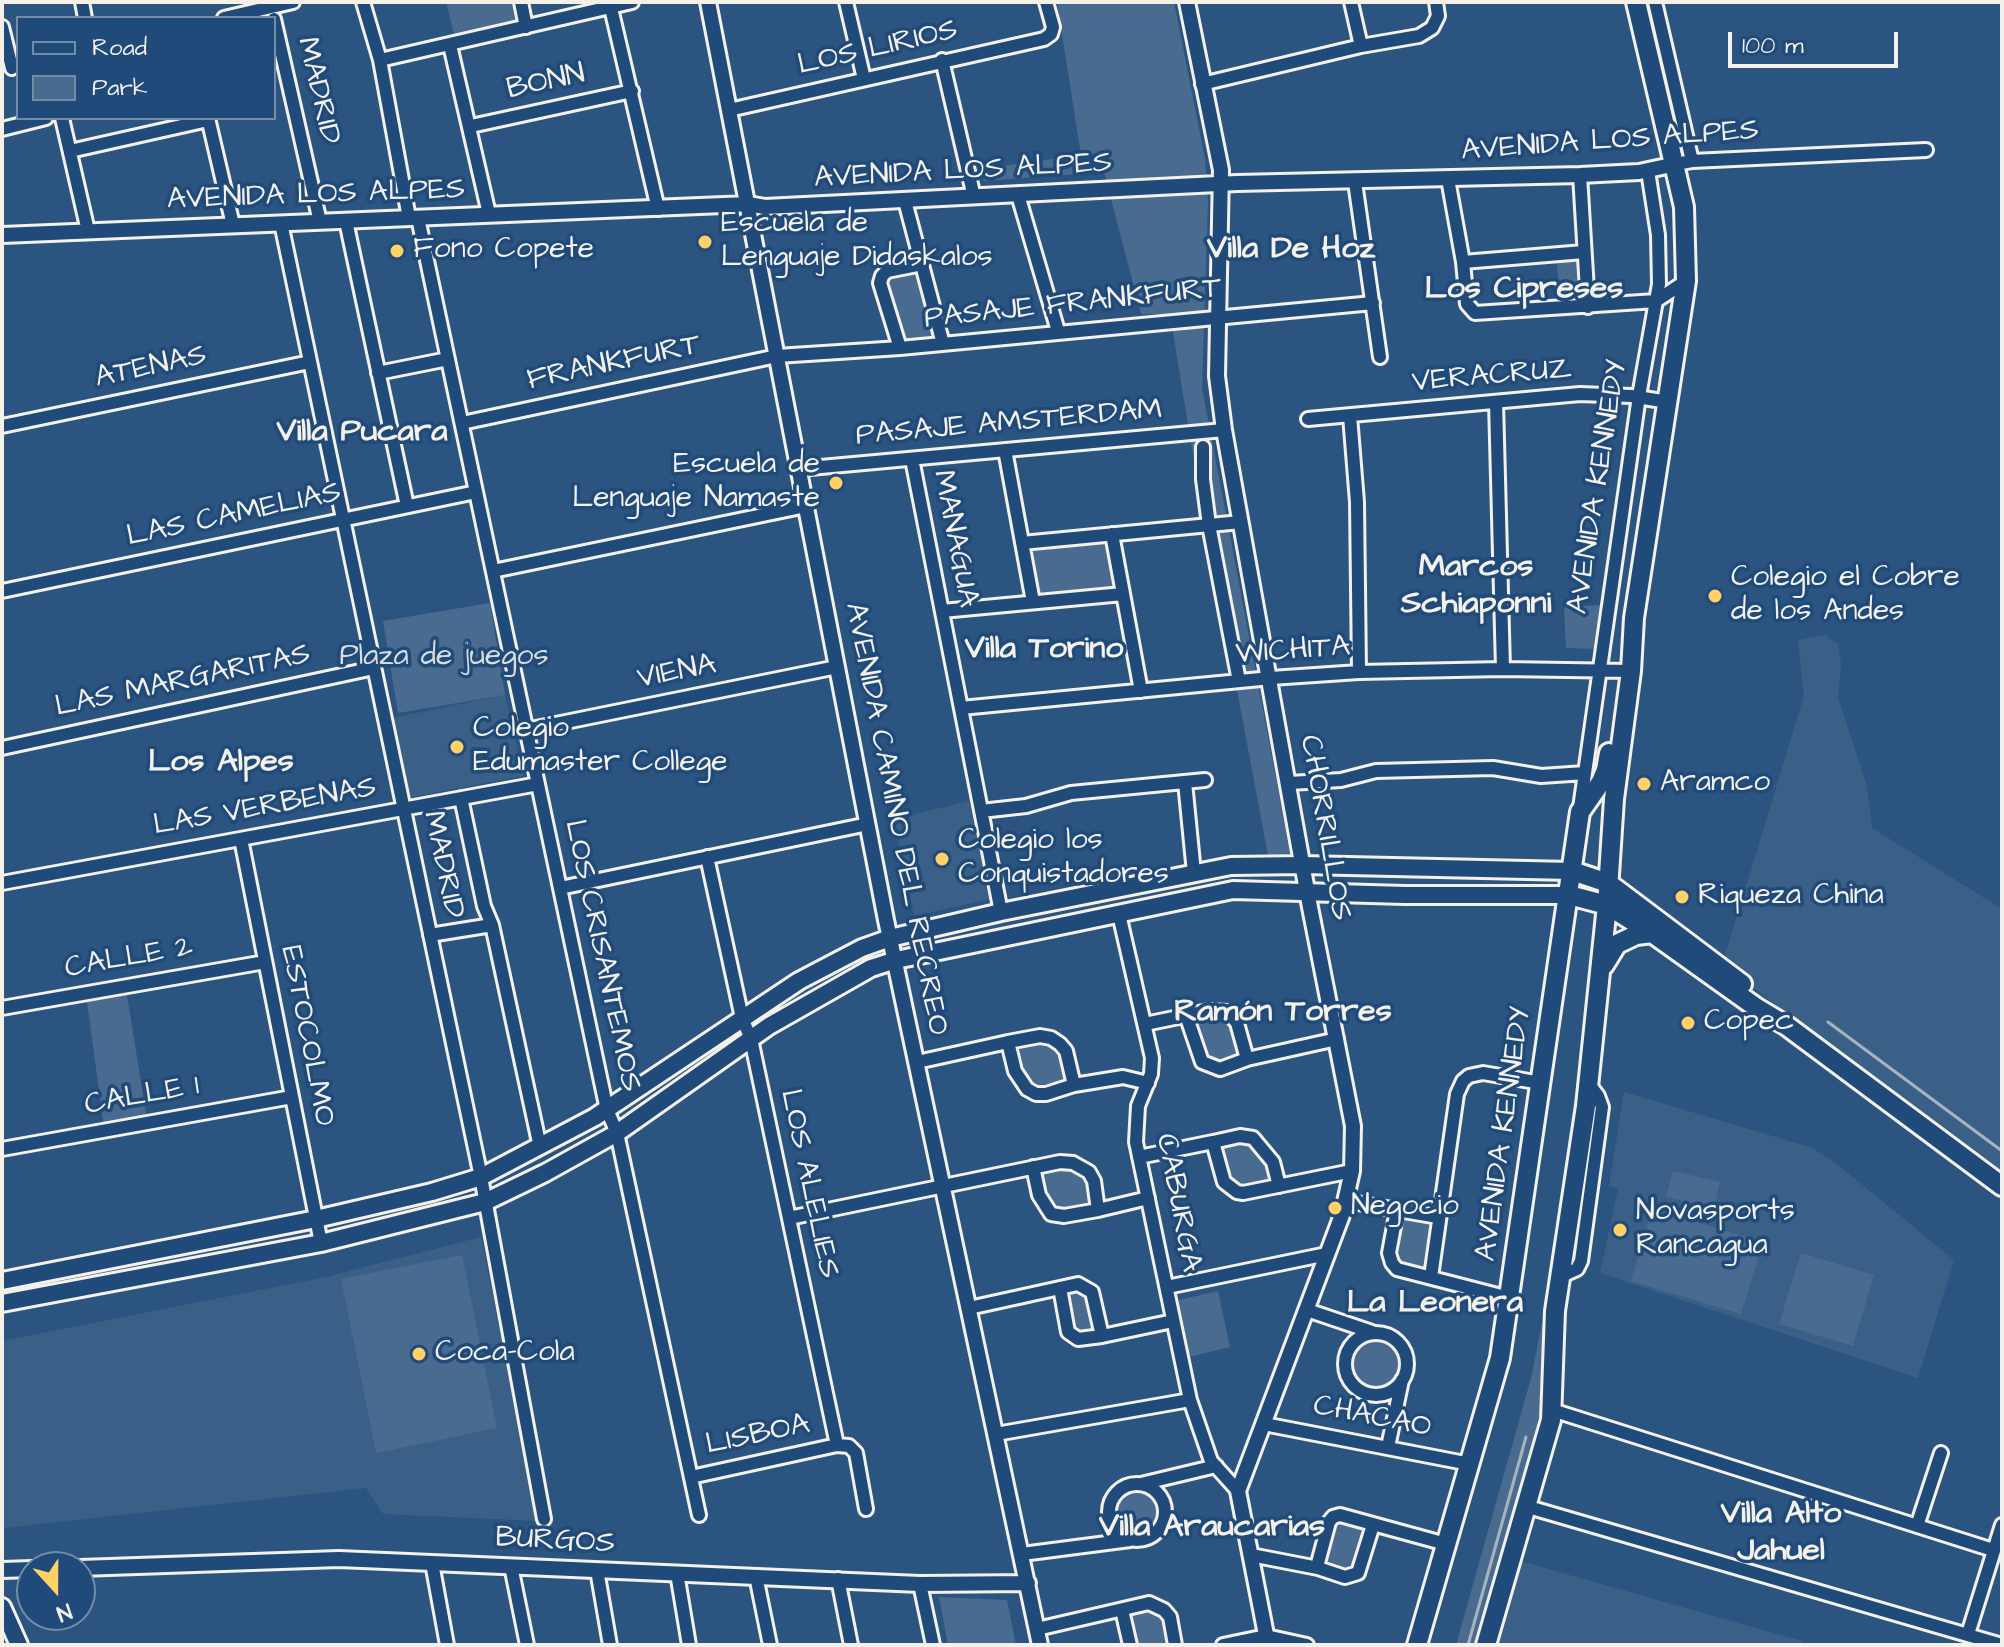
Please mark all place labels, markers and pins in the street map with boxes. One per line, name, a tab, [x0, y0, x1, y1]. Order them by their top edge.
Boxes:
place label: Escuela de Lenguaje Didaskalos	[721, 207, 993, 278]
place label: Fono Copete	[413, 233, 594, 269]
marker: Escuela de Lenguaje Didaskalos	[696, 233, 714, 251]
marker: Fono Copete	[388, 242, 406, 260]
place label: Escuela de Lenguaje Namaste	[572, 448, 820, 518]
marker: Escuela de Lenguaje Namaste	[827, 474, 845, 492]
place label: Colegio el Cobre de los Andes	[1731, 561, 1960, 632]
marker: Colegio el Cobre de los Andes	[1706, 587, 1724, 605]
place label: Colegio Edumaster College	[473, 712, 727, 782]
marker: Colegio Edumaster College	[448, 738, 466, 756]
place label: Aramco	[1660, 766, 1770, 802]
marker: Aramco	[1635, 775, 1653, 793]
place label: Colegio los Conquistadores	[958, 824, 1169, 894]
marker: Colegio los Conquistadores	[933, 850, 951, 868]
place label: Riqueza China	[1698, 879, 1884, 915]
marker: Riqueza China	[1673, 888, 1691, 906]
place label: Copec	[1704, 1005, 1794, 1041]
marker: Copec	[1679, 1014, 1697, 1032]
place label: Negocio	[1351, 1190, 1459, 1226]
place label: Novasports Rancagua	[1636, 1195, 1795, 1266]
marker: Negocio	[1326, 1199, 1344, 1217]
marker: Novasports Rancagua	[1611, 1221, 1629, 1239]
place label: Coca-Cola	[435, 1336, 575, 1372]
marker: Coca-Cola	[410, 1345, 428, 1363]

